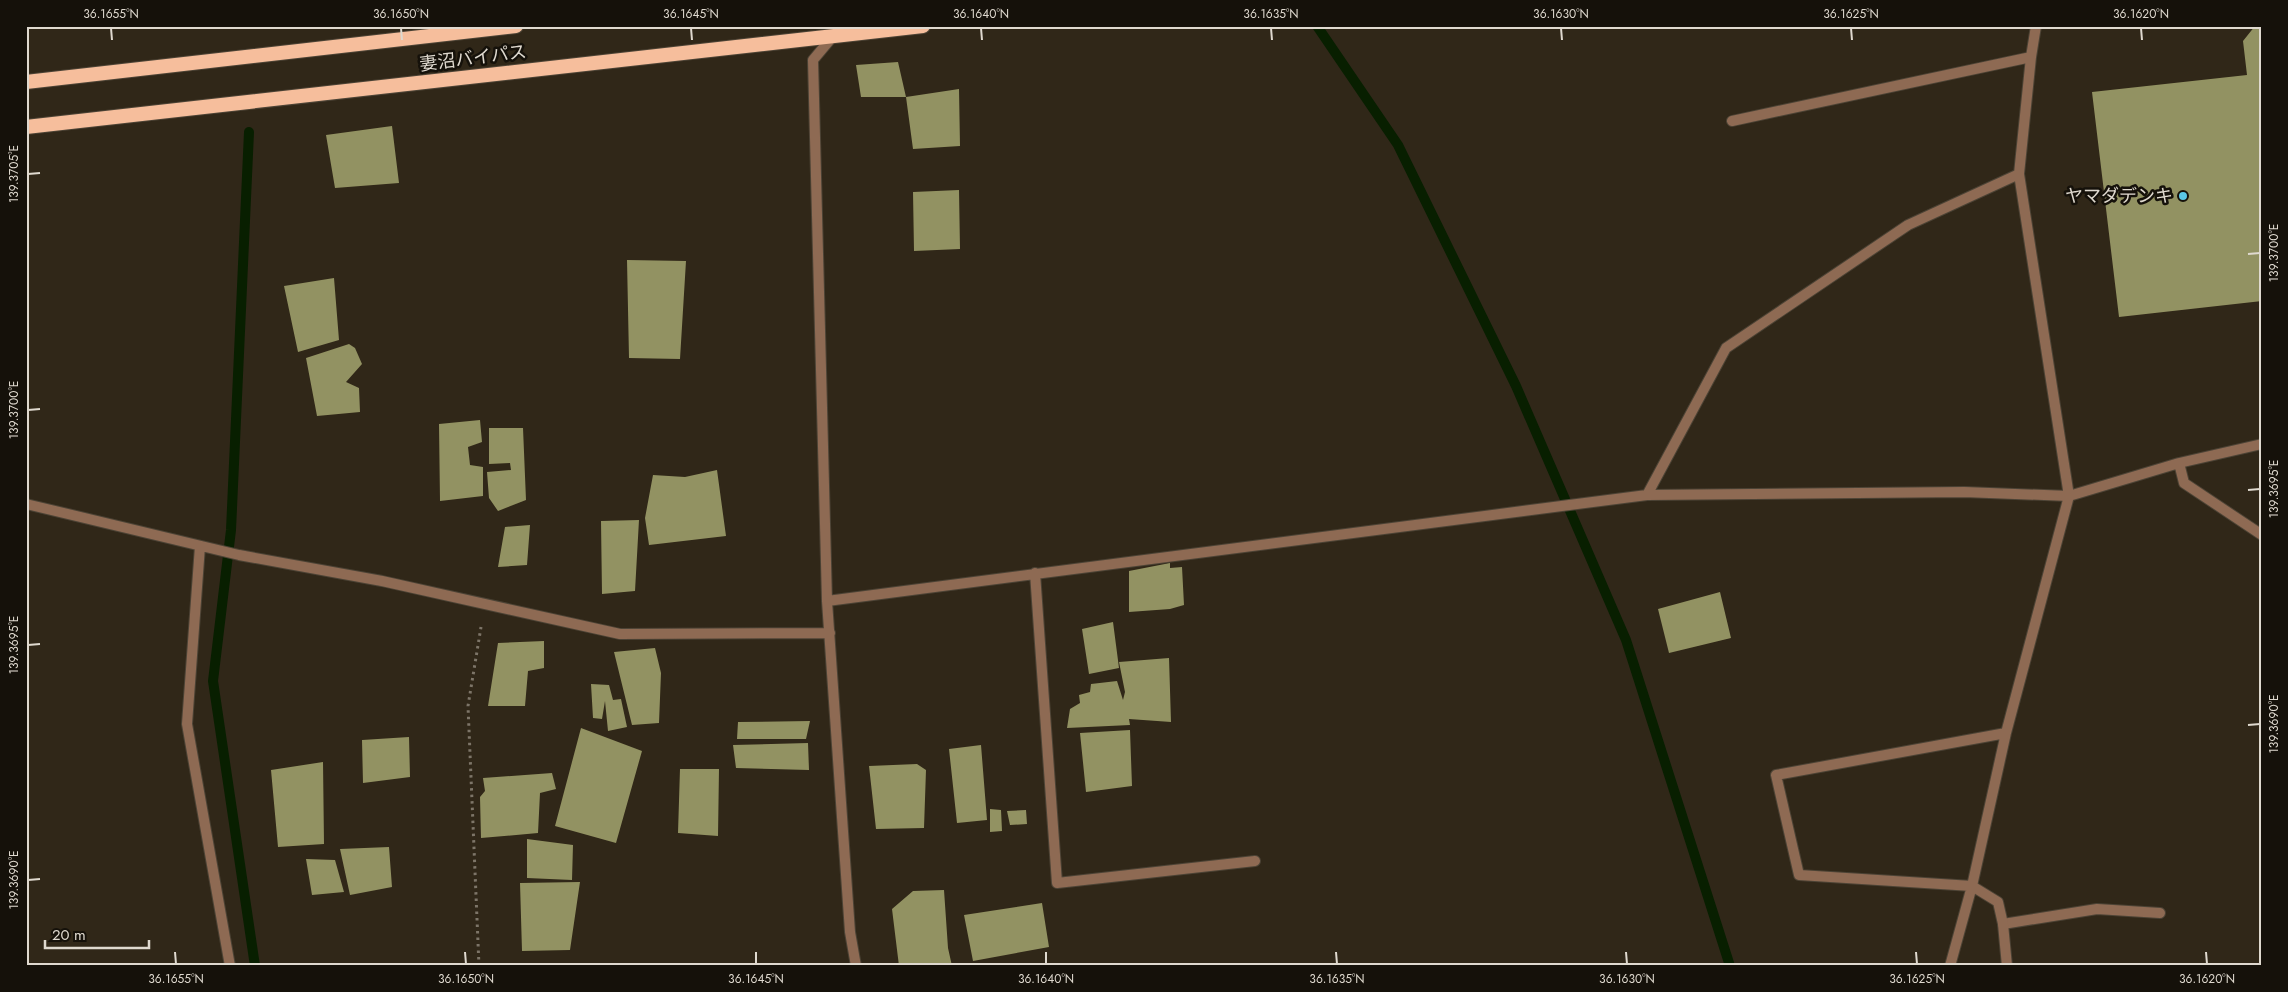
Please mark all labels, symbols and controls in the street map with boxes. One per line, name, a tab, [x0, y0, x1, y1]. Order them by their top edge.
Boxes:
text: 36.1655°N	[83, 5, 139, 23]
text: 36.1650°N	[373, 5, 429, 23]
text: 36.1645°N	[663, 5, 719, 23]
text: 36.1640°N	[953, 5, 1009, 23]
text: 36.1635°N	[1243, 5, 1299, 23]
text: 36.1630°N	[1533, 5, 1589, 23]
text: 36.1625°N	[1823, 5, 1879, 23]
text: 36.1620°N	[2113, 5, 2169, 23]
street label: 妻沼バイパス	[418, 39, 528, 77]
text: 139.3705°E	[5, 145, 23, 203]
place label: ヤマダデンキ	[2065, 183, 2173, 209]
marker: ヤマダデンキ	[2177, 190, 2189, 202]
text: 139.3700°E	[2265, 224, 2283, 282]
text: 139.3700°E	[5, 381, 23, 439]
text: 139.3695°E	[2265, 460, 2283, 518]
text: 139.3695°E	[5, 616, 23, 674]
text: 139.3690°E	[2265, 694, 2283, 754]
text: 139.3690°E	[5, 850, 23, 910]
scale bar	[45, 917, 149, 949]
text: 20 m	[52, 924, 86, 946]
text: 36.1655°N	[148, 970, 204, 988]
text: 36.1650°N	[438, 970, 494, 988]
text: 36.1645°N	[728, 970, 784, 988]
text: 36.1640°N	[1018, 970, 1074, 988]
text: 36.1635°N	[1309, 970, 1365, 988]
text: 36.1630°N	[1599, 970, 1655, 988]
text: 36.1625°N	[1889, 970, 1945, 988]
text: 36.1620°N	[2179, 970, 2235, 988]

